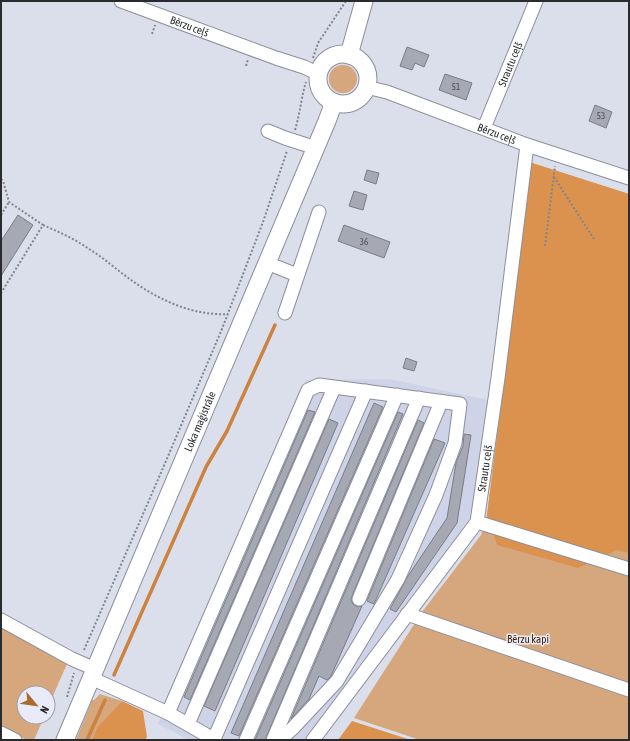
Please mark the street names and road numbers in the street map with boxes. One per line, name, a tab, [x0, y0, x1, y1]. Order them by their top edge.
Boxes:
street label: Bērzu ceļš	[169, 14, 211, 39]
street label: Strautu ceļš	[496, 40, 525, 88]
street label: Bērzu ceļš	[476, 121, 518, 146]
street label: Loka maģistrāle	[182, 389, 218, 453]
street label: Strautu ceļš	[475, 444, 494, 493]

